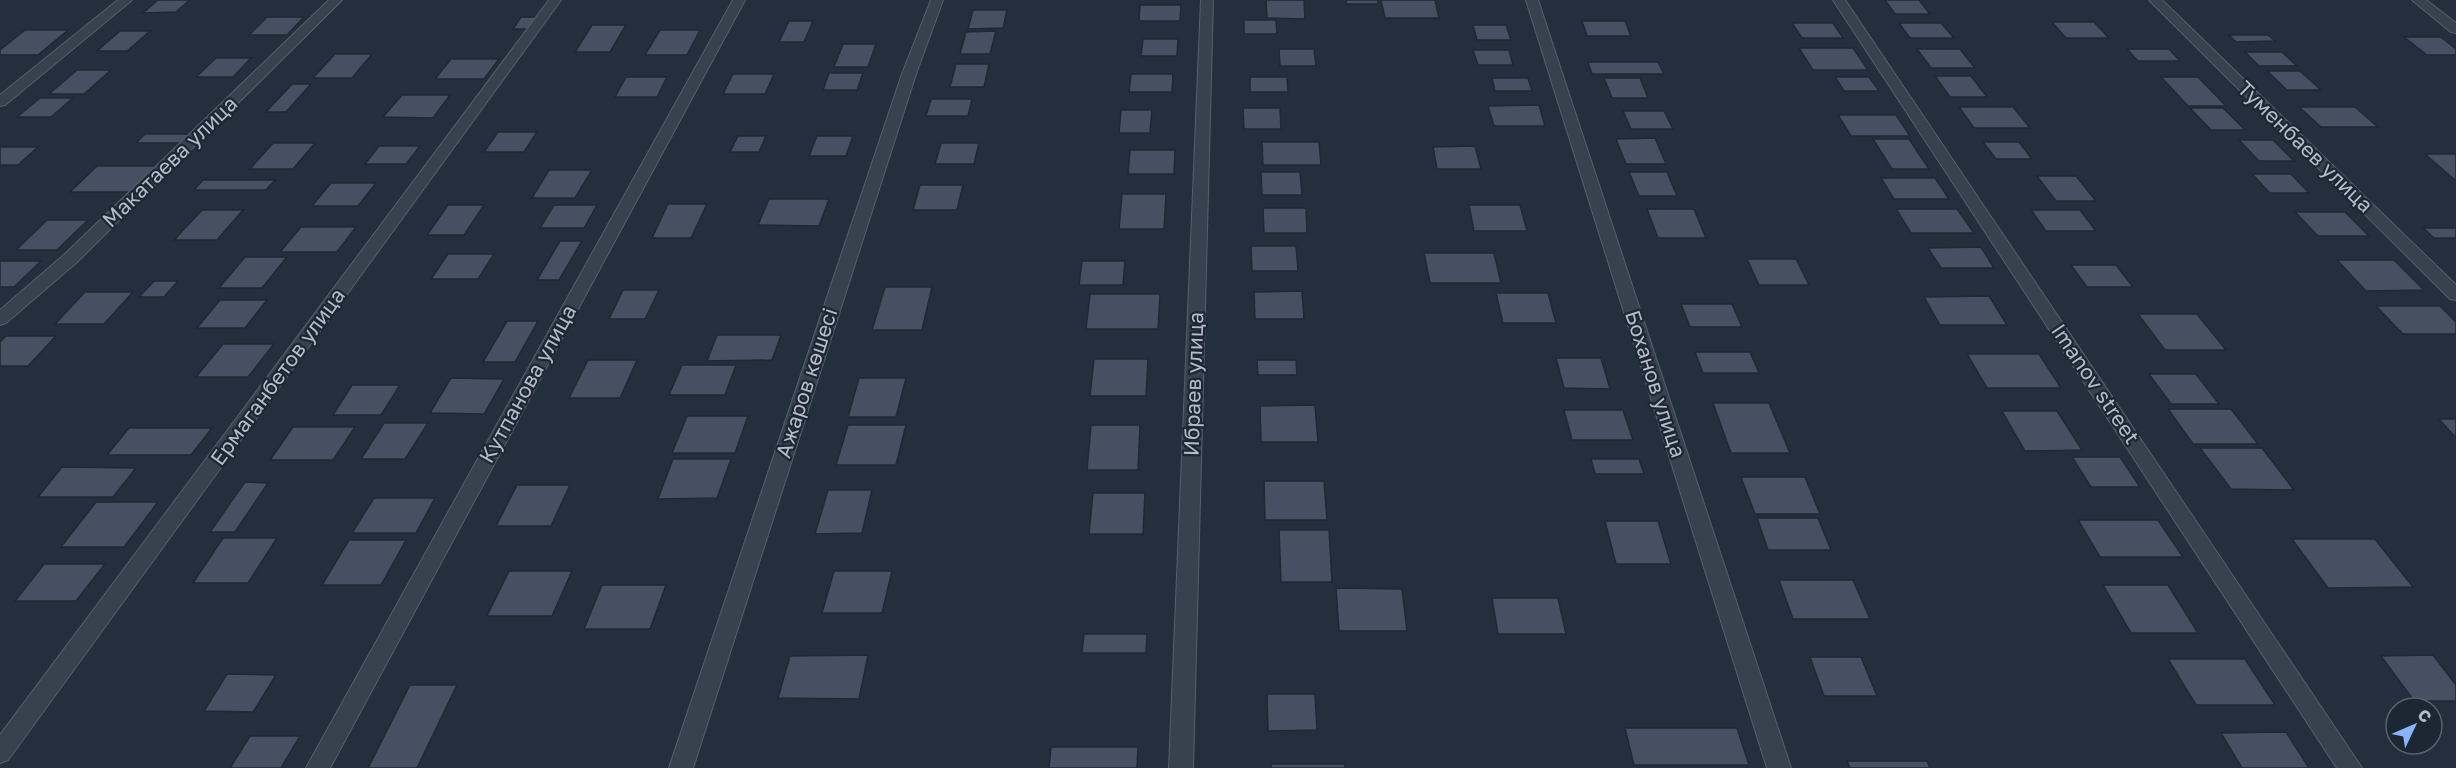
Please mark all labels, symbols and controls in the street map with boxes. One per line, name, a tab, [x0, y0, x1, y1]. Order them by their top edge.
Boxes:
street label: Туменбаев улица	[2232, 75, 2379, 218]
street label: Макатаева улица	[96, 90, 242, 232]
street label: Ермаганбетов улица	[204, 283, 350, 470]
street label: Кутпанова улица	[473, 300, 581, 467]
street label: Ажаров көшесі	[770, 304, 843, 461]
street label: Боханов улица	[1620, 307, 1692, 461]
street label: Ибраев улица	[1177, 312, 1209, 456]
street label: Imanov street	[2046, 318, 2146, 449]
north arrow	[2384, 696, 2444, 756]
text: С	[2414, 705, 2436, 727]

